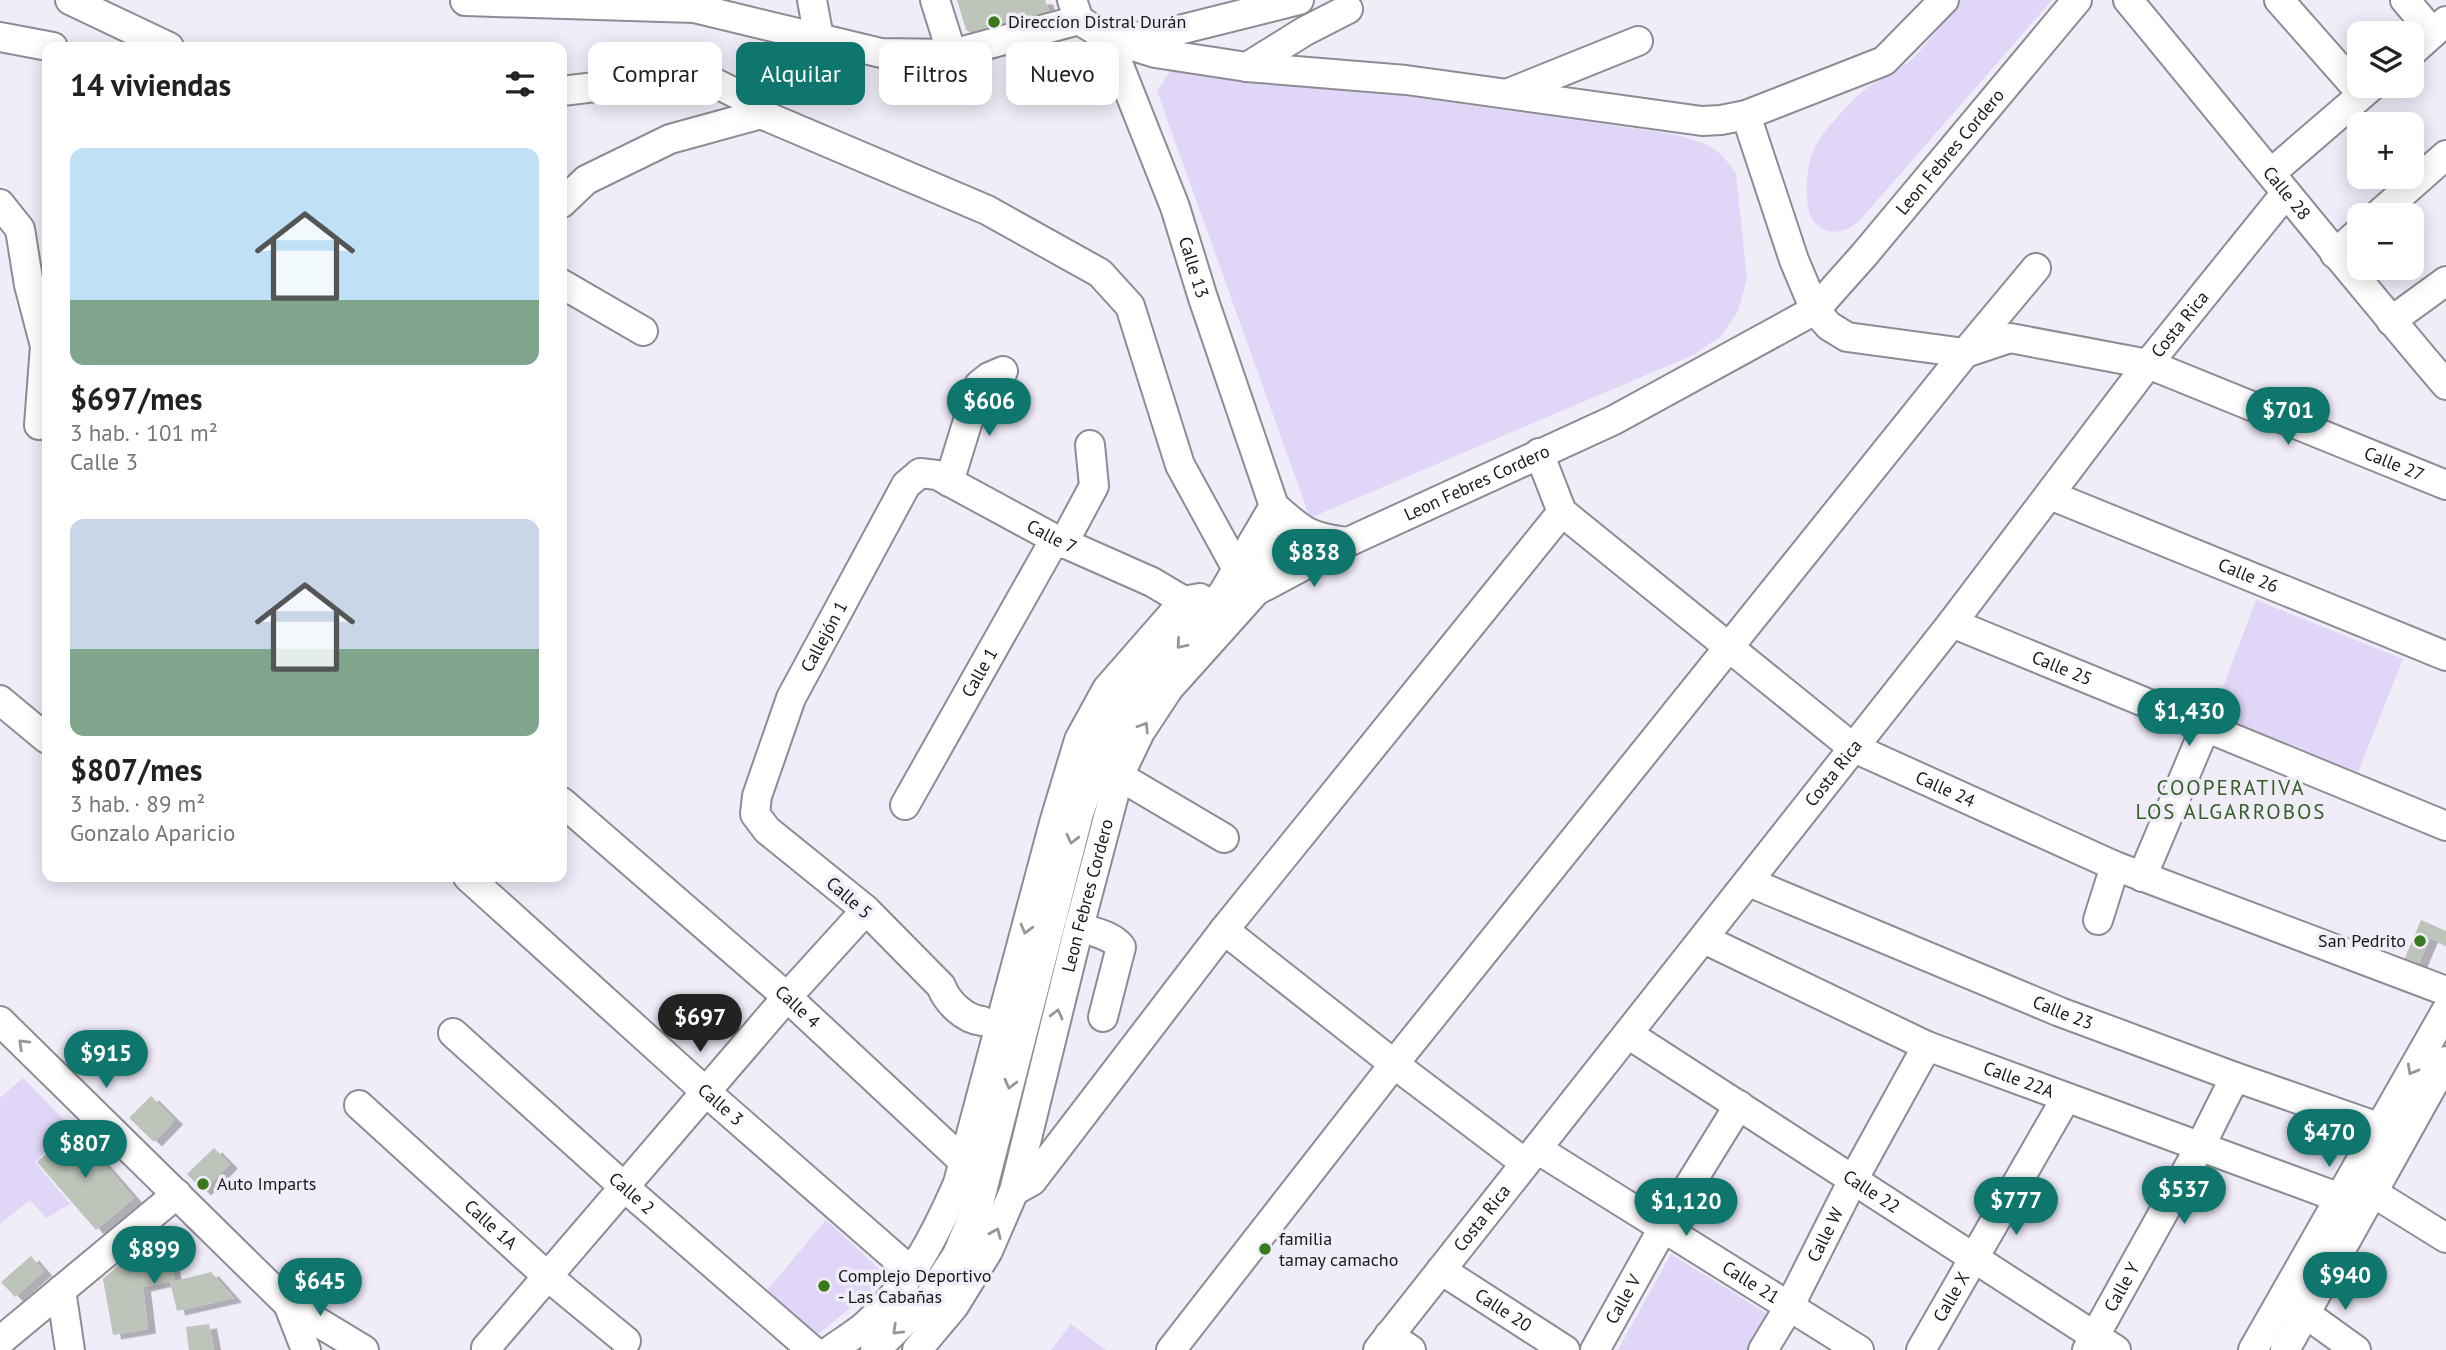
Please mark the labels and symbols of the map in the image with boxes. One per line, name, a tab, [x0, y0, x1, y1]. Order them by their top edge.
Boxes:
place label: Direccíon Distral Durán	[1008, 10, 1186, 33]
marker: Direccíon Distral Durán	[986, 14, 1002, 30]
street label: Leon Febres Cordero	[1890, 84, 2009, 219]
street label: Calle 28	[2258, 161, 2316, 225]
street label: Calle 13	[1174, 234, 1214, 301]
street label: Costa Rica	[2146, 286, 2213, 362]
pin: $606	[948, 378, 1030, 438]
pin: $701	[2247, 388, 2329, 447]
street label: Leon Febres Cordero	[1400, 439, 1553, 526]
street label: Calle 27	[2361, 441, 2428, 486]
street label: Calle 7	[1023, 514, 1081, 558]
pin: $838	[1273, 530, 1355, 589]
street label: Calle 26	[2215, 553, 2282, 598]
street label: Callejón 1	[795, 597, 852, 676]
one-way arrow	[1177, 635, 1189, 648]
street label: Calle 1	[956, 644, 1002, 701]
street label: Calle 25	[2029, 645, 2096, 690]
pin: $1,430	[2132, 688, 2246, 748]
one-way arrow	[1135, 722, 1148, 735]
street label: Costa Rica	[1799, 735, 1867, 811]
street label: Calle 24	[1912, 765, 1979, 812]
district label: COOPERATIVA LOS ALGARROBOS	[2135, 774, 2327, 825]
street label: Leon Febres Cordero	[1056, 816, 1118, 974]
one-way arrow	[1066, 833, 1080, 845]
street label: Calle 5	[822, 872, 877, 924]
one-way arrow	[1020, 923, 1035, 935]
place label: San Pedrito	[2318, 929, 2406, 952]
marker: San Pedrito	[2412, 933, 2428, 949]
street label: Calle 4	[770, 980, 825, 1033]
street label: Calle 23	[2029, 990, 2096, 1034]
pin: $697	[659, 995, 741, 1054]
one-way arrow	[1049, 1008, 1063, 1020]
pin: $915	[65, 1030, 147, 1090]
one-way arrow	[19, 1039, 32, 1052]
street label: Calle 22A	[1980, 1056, 2058, 1103]
one-way arrow	[2407, 1063, 2420, 1075]
one-way arrow	[1004, 1077, 1018, 1089]
street label: Calle 3	[693, 1078, 748, 1130]
pin: $470	[2288, 1110, 2370, 1169]
pin: $807	[44, 1120, 126, 1180]
street label: Calle 22	[1839, 1164, 1904, 1218]
pin: $537	[2143, 1166, 2225, 1226]
street label: Calle 2	[604, 1167, 659, 1219]
place label: Auto Imparts	[217, 1172, 316, 1195]
marker: Auto Imparts	[195, 1176, 211, 1192]
pin: $1,120	[1629, 1178, 1743, 1238]
pin: $777	[1975, 1178, 2057, 1237]
street label: Costa Rica	[1448, 1180, 1515, 1256]
street label: Calle 1A	[460, 1194, 523, 1255]
street label: Calle W	[1802, 1204, 1848, 1266]
pin: $899	[113, 1226, 195, 1286]
one-way arrow	[987, 1227, 1001, 1239]
place label: familia tamay camacho	[1279, 1227, 1398, 1271]
marker: familia tamay camacho	[1257, 1241, 1273, 1257]
pin: $940	[2304, 1252, 2386, 1312]
street label: Calle 21	[1718, 1256, 1784, 1308]
pin: $645	[279, 1258, 361, 1318]
street label: Calle Y	[2099, 1258, 2144, 1316]
place label: Complejo Deportivo - Las Cabañas	[838, 1264, 991, 1308]
street label: Calle X	[1928, 1268, 1974, 1326]
street label: Calle V	[1600, 1270, 1646, 1328]
marker: Complejo Deportivo - Las Cabañas	[816, 1278, 832, 1294]
street label: Calle 20	[1471, 1283, 1536, 1337]
one-way arrow	[892, 1322, 905, 1335]

